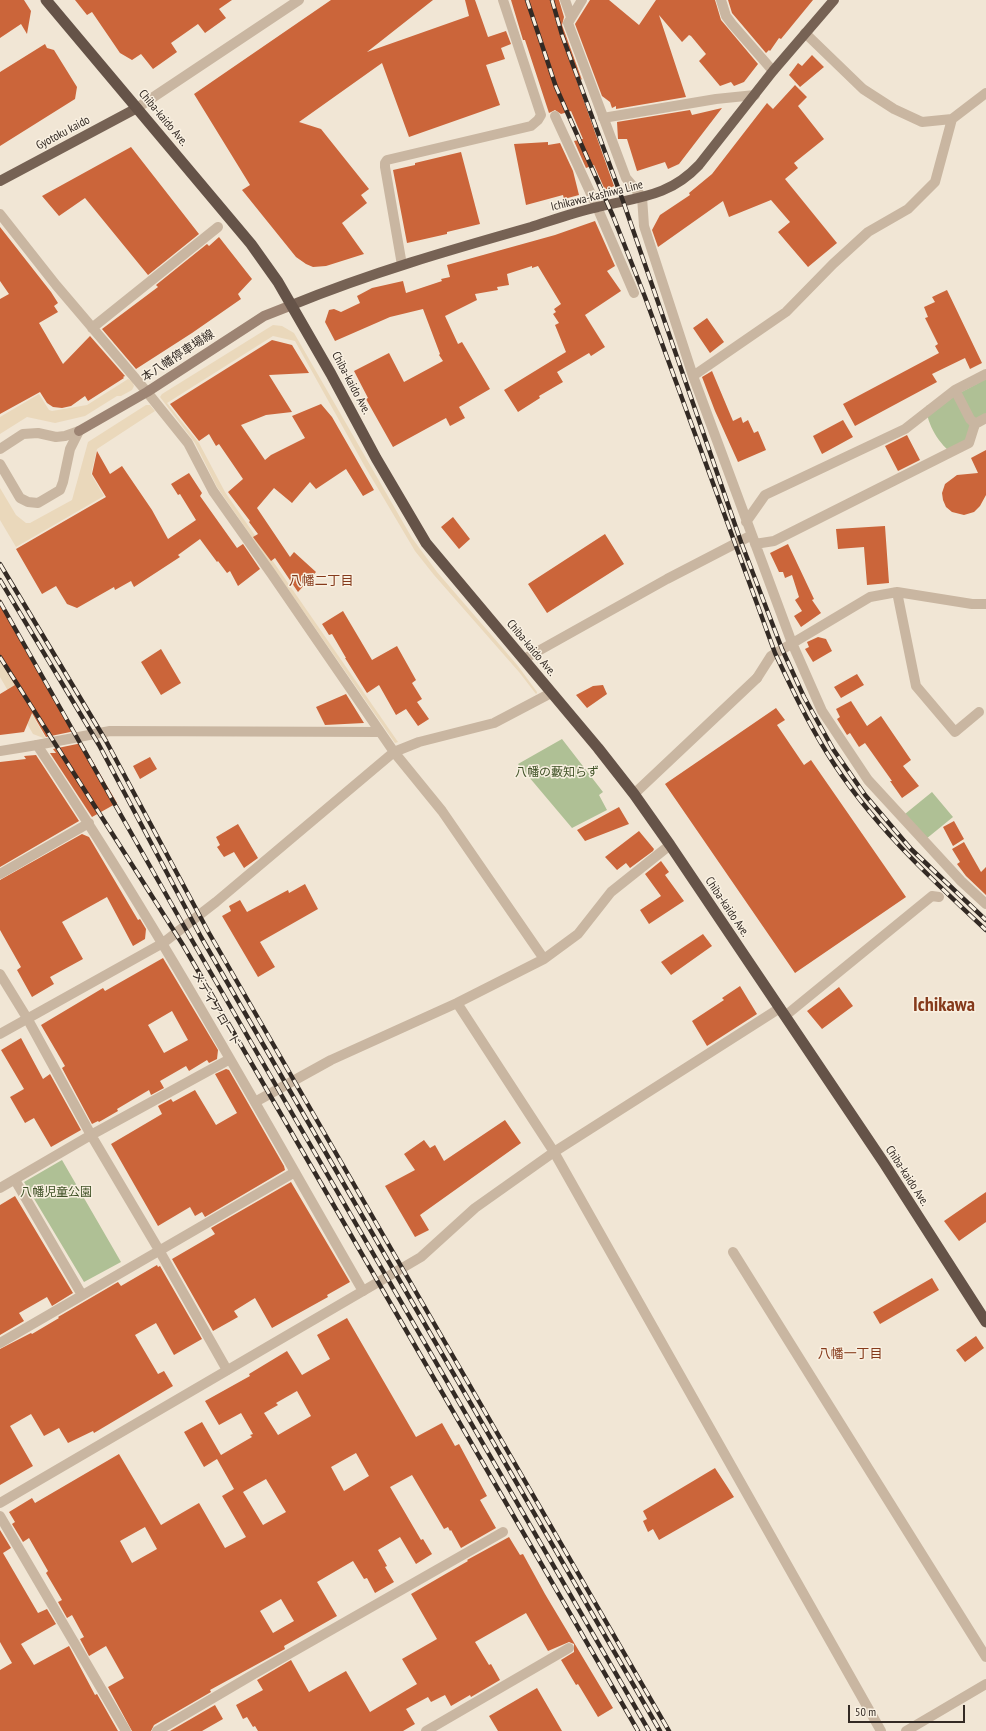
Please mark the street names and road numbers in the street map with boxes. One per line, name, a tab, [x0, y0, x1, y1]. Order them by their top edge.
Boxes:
street label: Chiba-kaido Ave.	[135, 87, 191, 149]
street label: Gyotoku kaido	[34, 113, 92, 153]
street label: Ichikawa-Kashiwa Line	[549, 178, 645, 214]
street label: 本八幡停車場線	[139, 327, 217, 385]
street label: Chiba-kaido Ave.	[328, 349, 374, 417]
street label: Chiba-kaido Ave.	[503, 617, 559, 679]
street label: Chiba-kaido Ave.	[702, 874, 752, 940]
street label: メディアロード	[189, 969, 243, 1049]
street label: Chiba-kaido Ave.	[882, 1143, 932, 1209]

